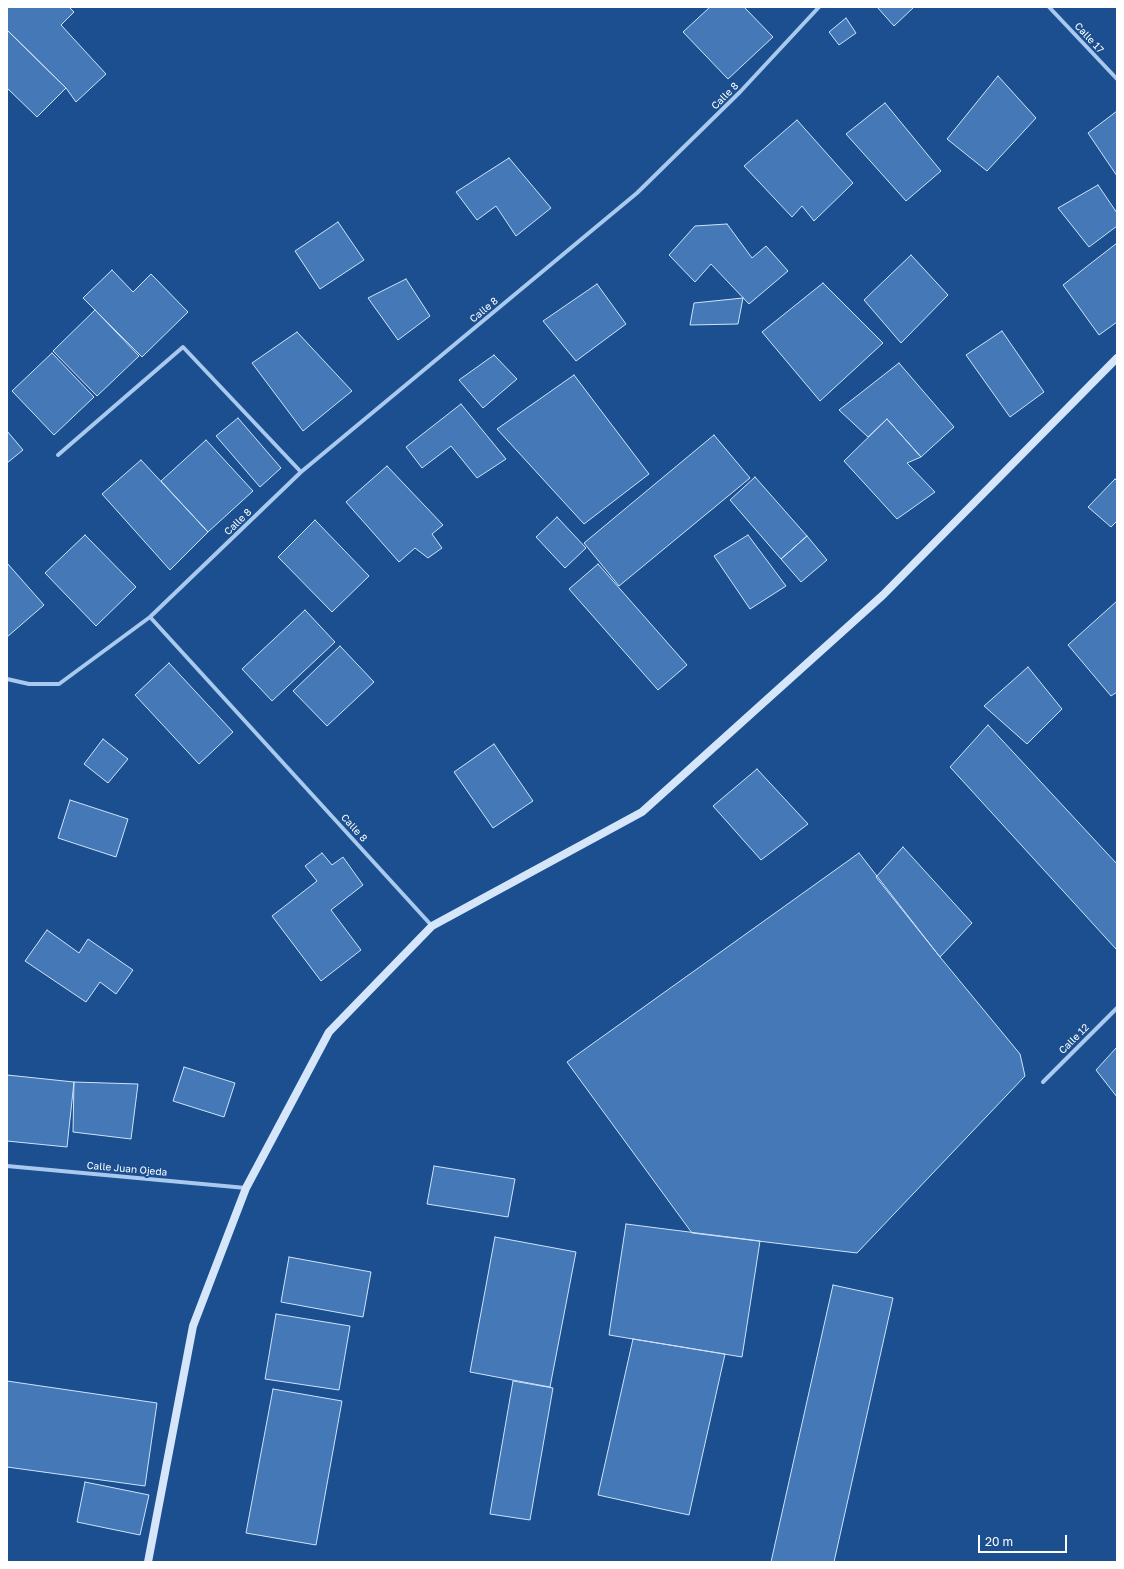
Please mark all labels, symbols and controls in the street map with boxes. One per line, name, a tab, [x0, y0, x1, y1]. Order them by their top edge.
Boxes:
street label: Calle 17	[1072, 20, 1106, 56]
street label: Calle 8	[709, 80, 741, 112]
street label: Calle 8	[467, 295, 501, 325]
street label: Calle 8	[222, 506, 254, 538]
street label: Calle 8	[338, 812, 370, 844]
street label: Calle 12	[1056, 1021, 1092, 1057]
street label: Calle Juan Ojeda	[86, 1160, 168, 1178]
scale bar	[980, 1527, 1069, 1553]
text: 20 m	[985, 1534, 1013, 1549]

